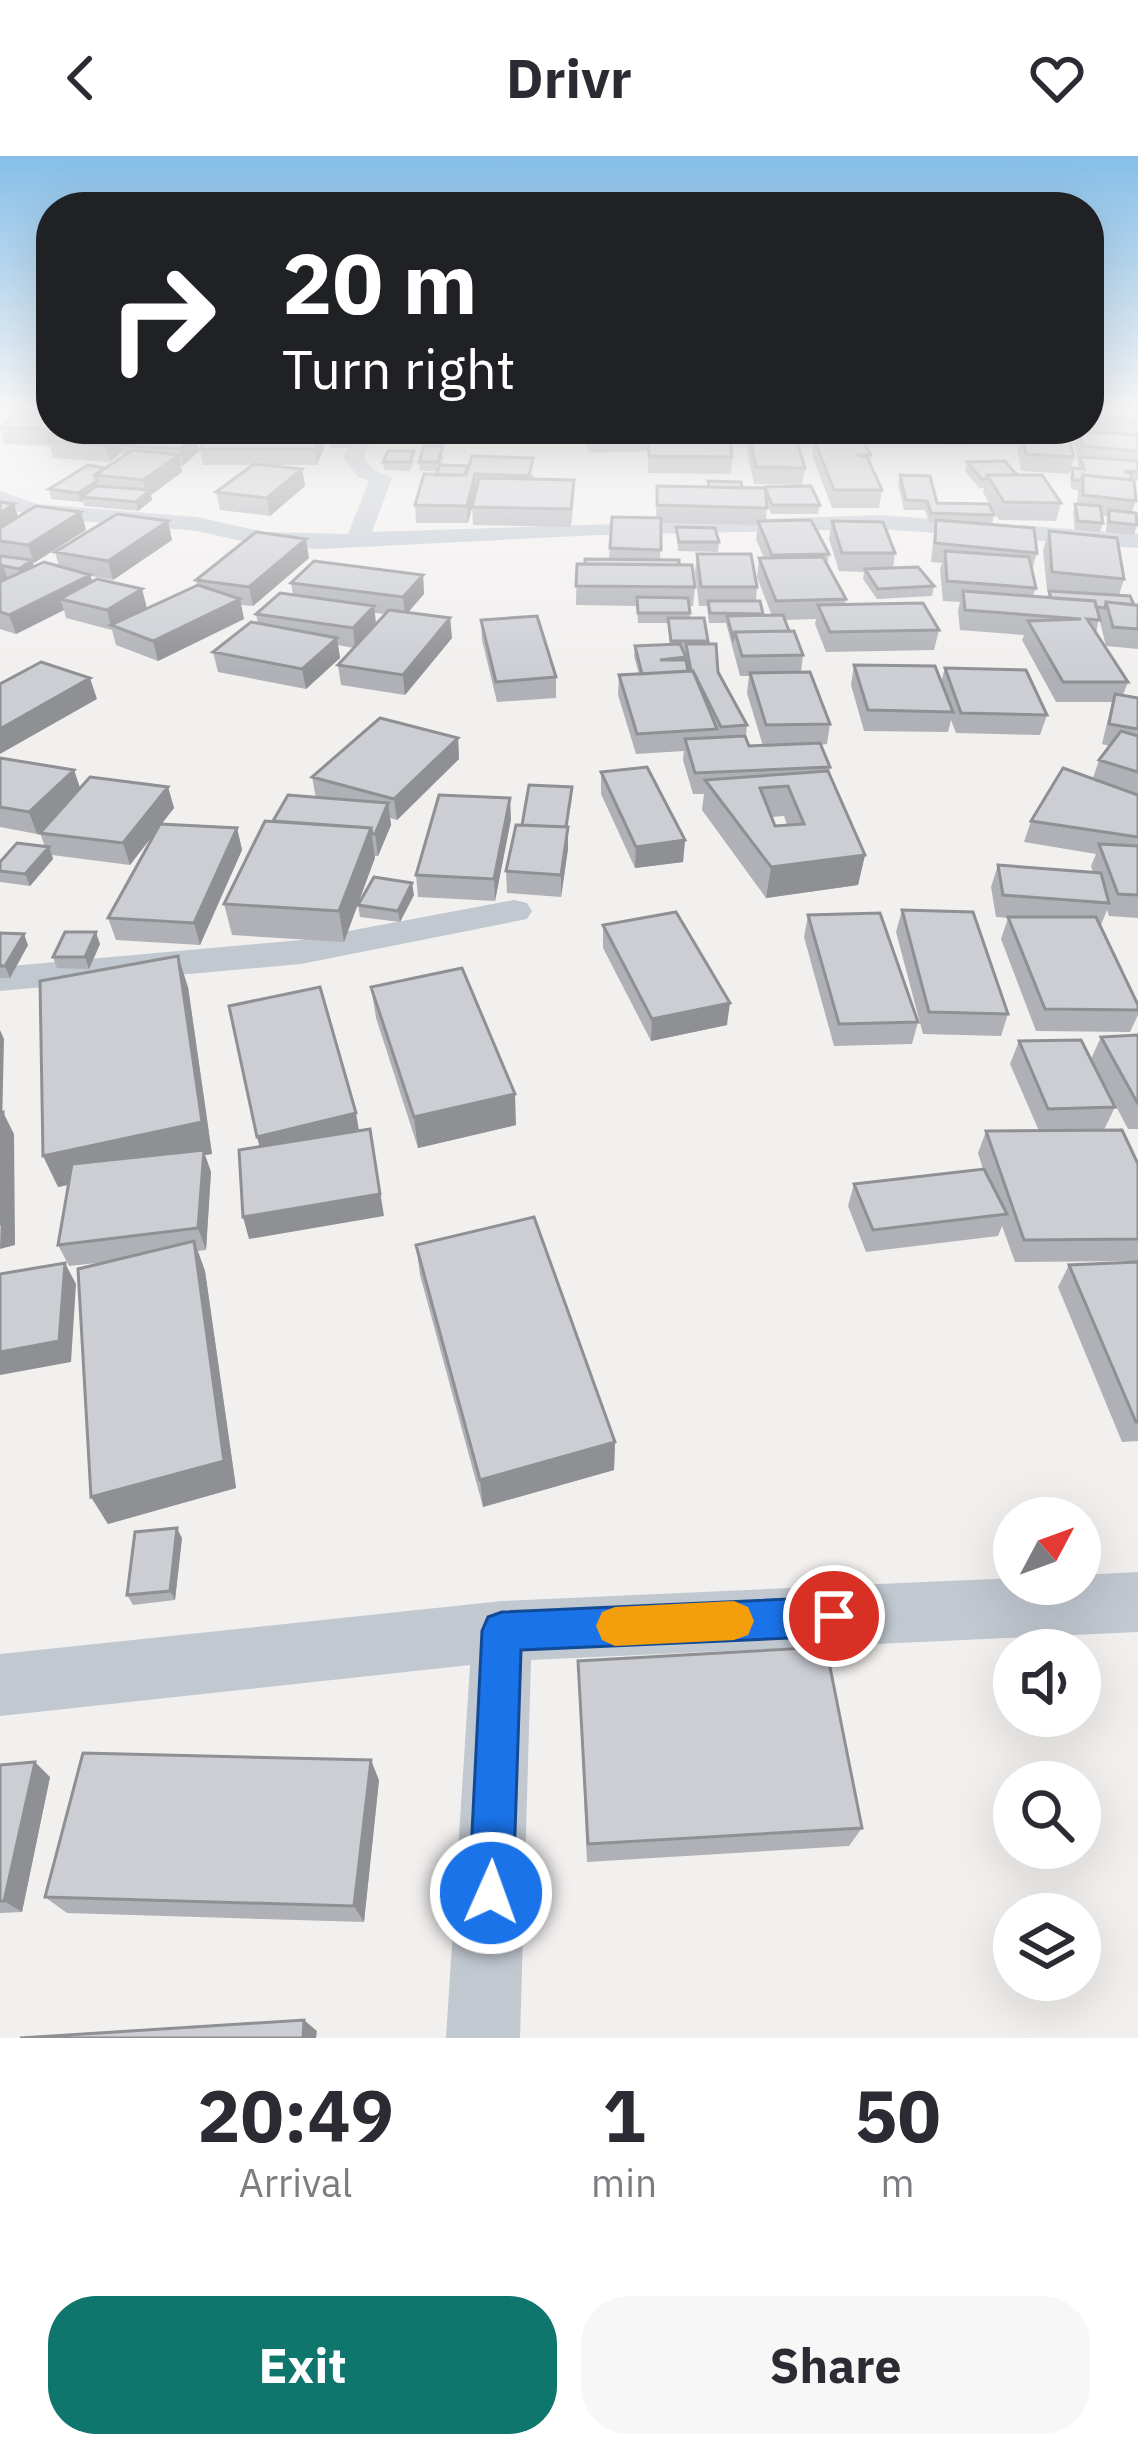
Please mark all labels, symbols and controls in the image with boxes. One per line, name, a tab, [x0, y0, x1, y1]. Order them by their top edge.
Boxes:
text: Drivr	[506, 43, 632, 113]
icon: back	[48, 45, 114, 111]
icon: heart	[1024, 45, 1090, 111]
text: 20 m	[282, 228, 478, 337]
icon: right	[84, 240, 240, 396]
text: Turn right	[282, 334, 516, 404]
north arrow	[993, 1497, 1101, 1605]
map controls	[993, 1497, 1101, 2001]
pin	[783, 1565, 885, 1667]
icon: arrive	[801, 1583, 867, 1649]
button: sound	[993, 1629, 1101, 1737]
button: search	[993, 1761, 1101, 1869]
position arrow	[428, 1830, 554, 1956]
button: layers	[993, 1893, 1101, 2001]
text: 20:49	[197, 2068, 394, 2162]
text: 1	[602, 2068, 646, 2162]
text: 50	[854, 2068, 941, 2162]
text: Arrival	[239, 2157, 352, 2208]
text: min	[591, 2157, 657, 2208]
text: m	[880, 2157, 915, 2208]
button: Exit	[48, 2296, 557, 2434]
button: Share	[581, 2296, 1090, 2434]

